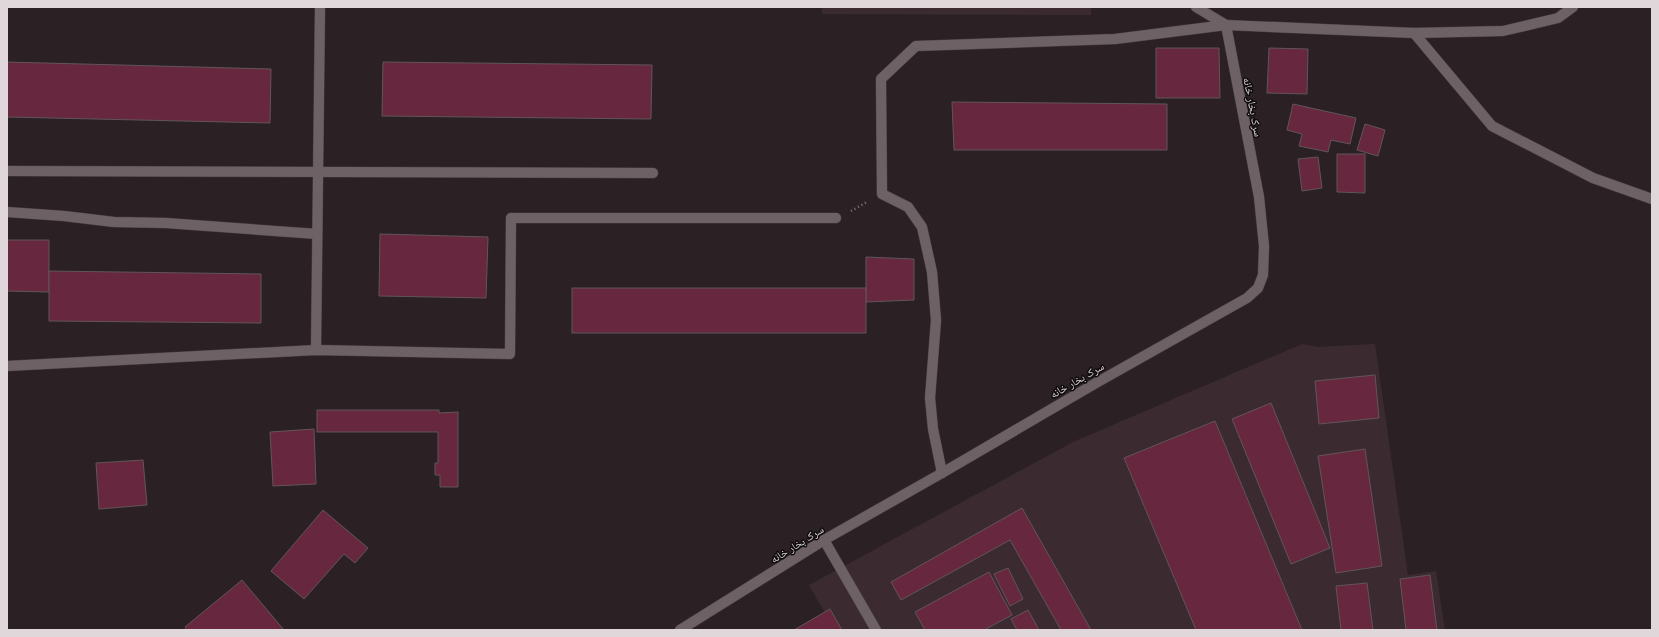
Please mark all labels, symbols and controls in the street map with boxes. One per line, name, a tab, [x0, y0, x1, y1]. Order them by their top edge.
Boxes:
street label: سرک بخار خانه	[1241, 76, 1265, 138]
street label: سرک بخار خانه	[1048, 360, 1106, 401]
street label: سرک بخار خانه	[768, 523, 826, 565]

